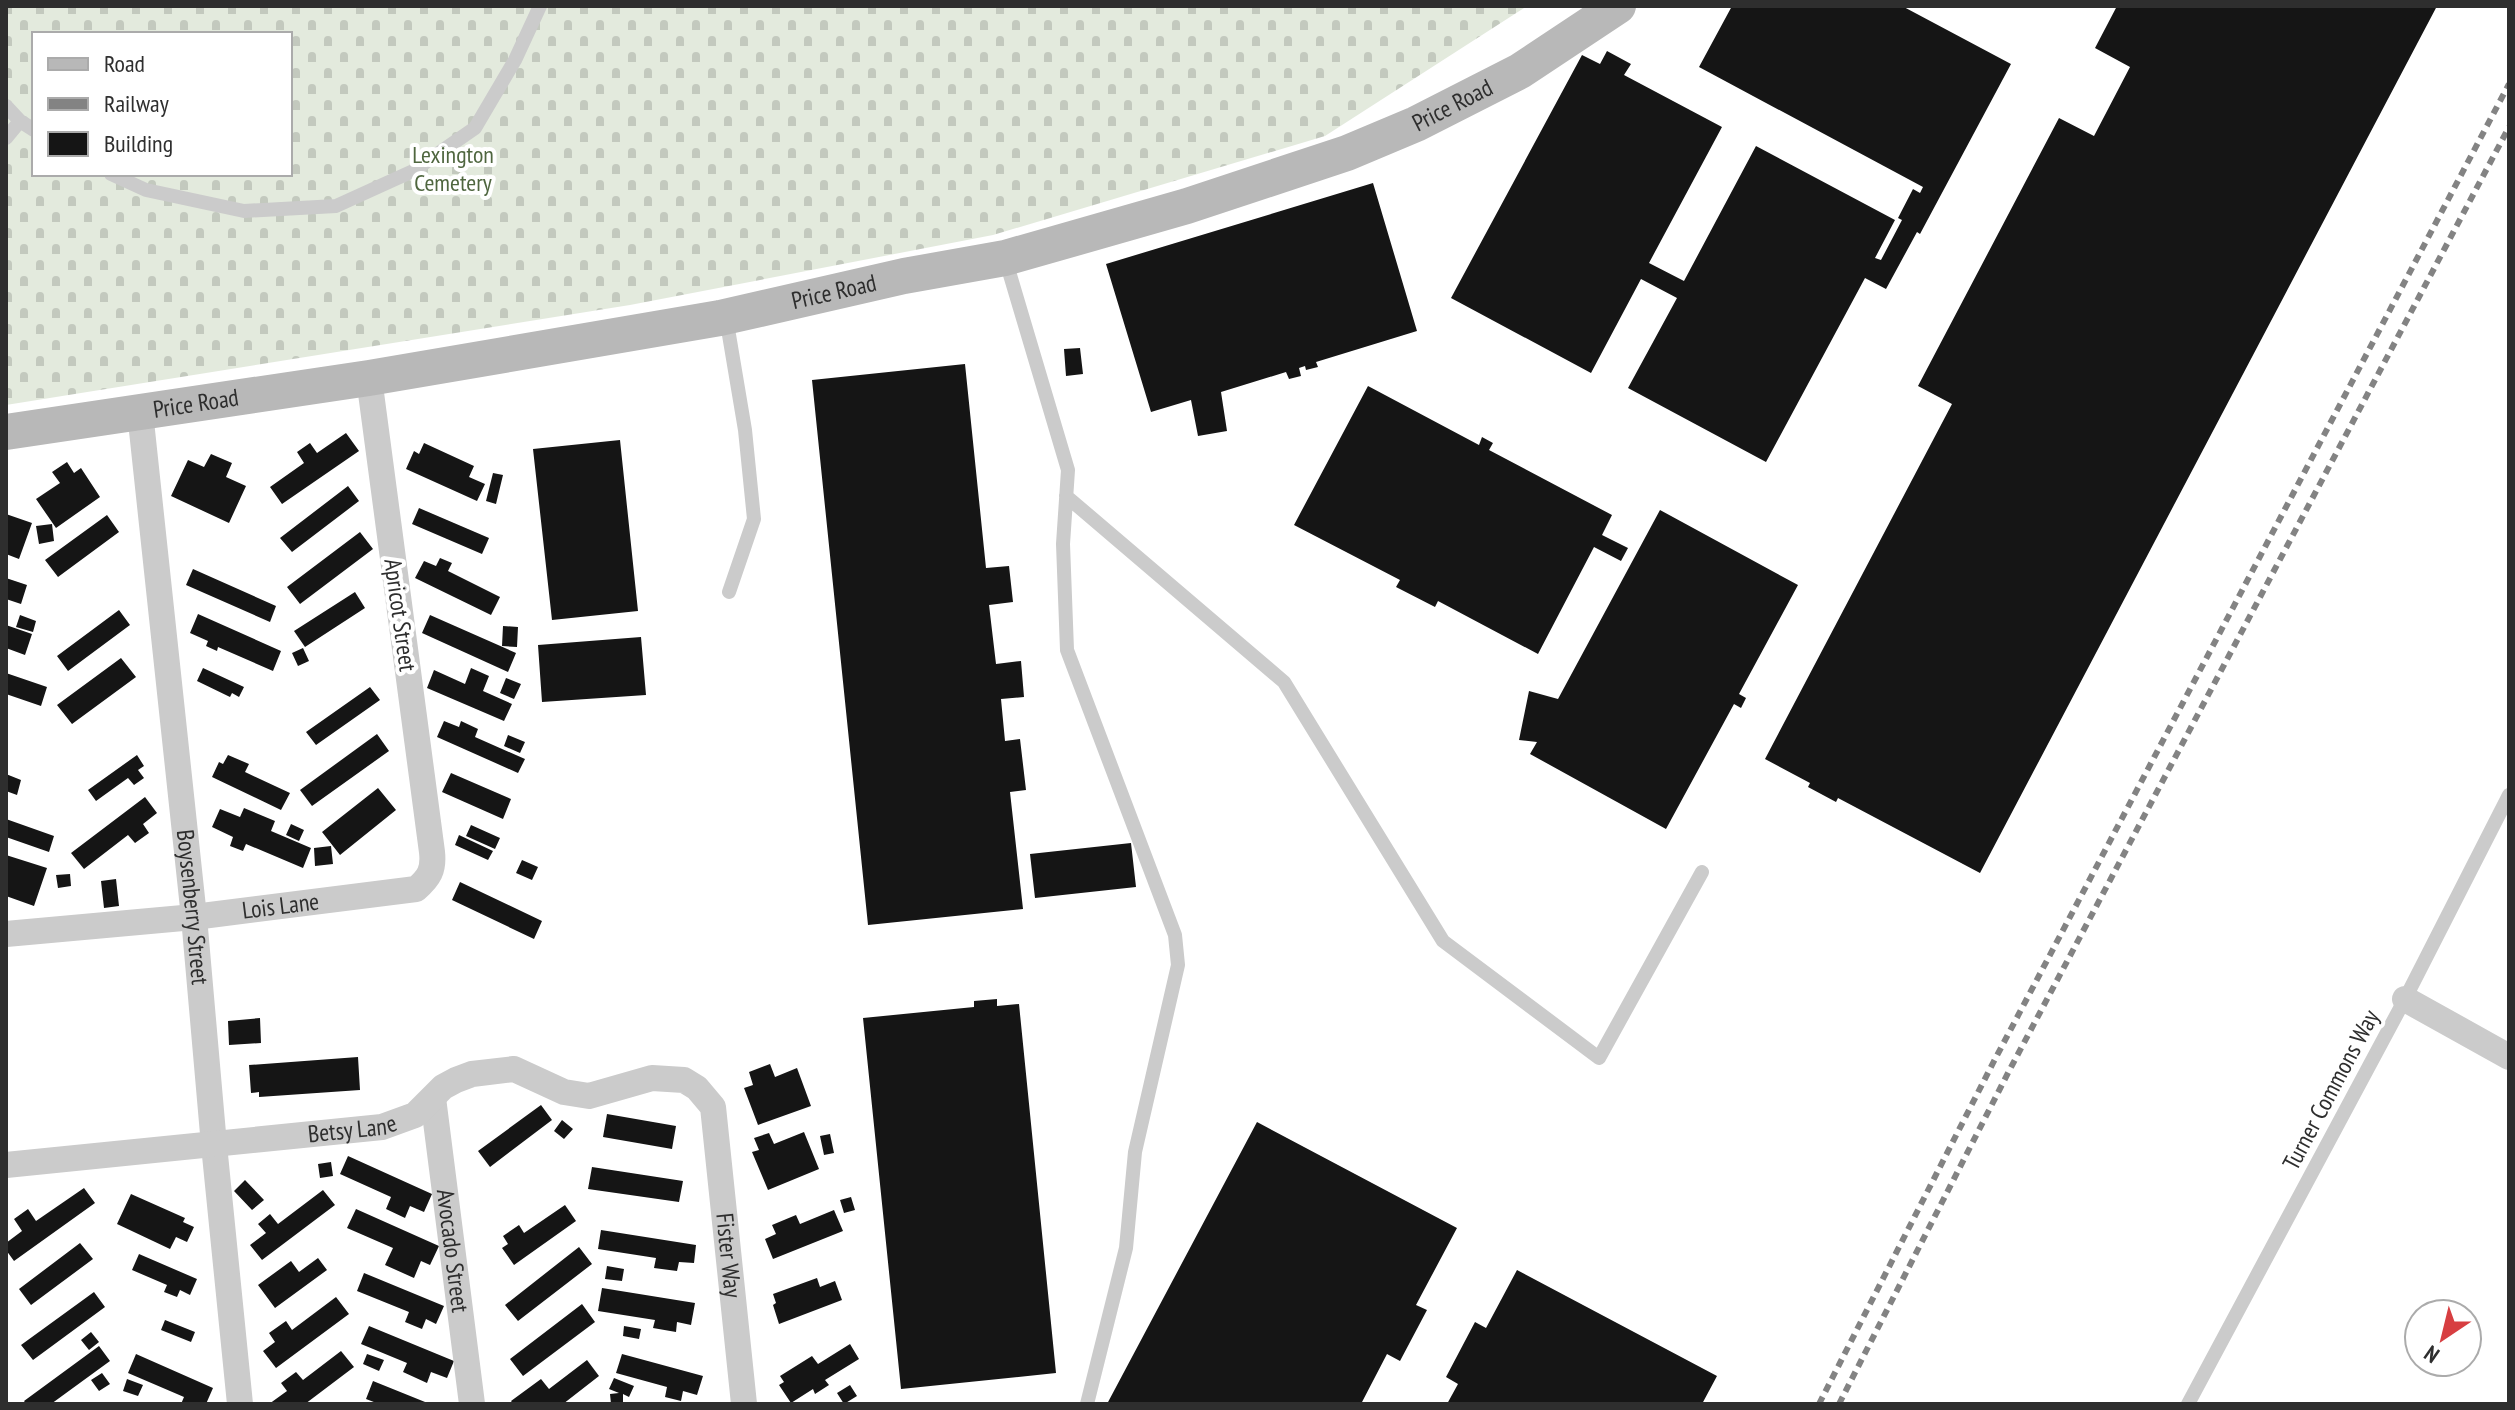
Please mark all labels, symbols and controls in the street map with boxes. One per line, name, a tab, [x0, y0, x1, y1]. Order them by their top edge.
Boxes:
legend	[32, 32, 292, 176]
text: Road	[104, 48, 145, 79]
street label: Price Road	[1407, 72, 1498, 138]
text: Railway	[104, 88, 169, 119]
text: Building	[104, 128, 173, 159]
park label: Lexington Cemetery	[412, 139, 494, 198]
street label: Price Road	[788, 267, 879, 316]
street label: Price Road	[151, 382, 241, 425]
street label: Apricot Street	[377, 557, 424, 674]
street label: Boysenberry Street	[170, 828, 216, 986]
street label: Lois Lane	[240, 885, 321, 926]
street label: Turner Commons Way	[2275, 1004, 2386, 1175]
street label: Betsy Lane	[306, 1107, 401, 1149]
street label: Avocado Street	[430, 1187, 476, 1315]
street label: Fister Way	[709, 1212, 749, 1299]
north arrow	[2403, 1298, 2483, 1378]
text: N	[2419, 1340, 2444, 1369]

